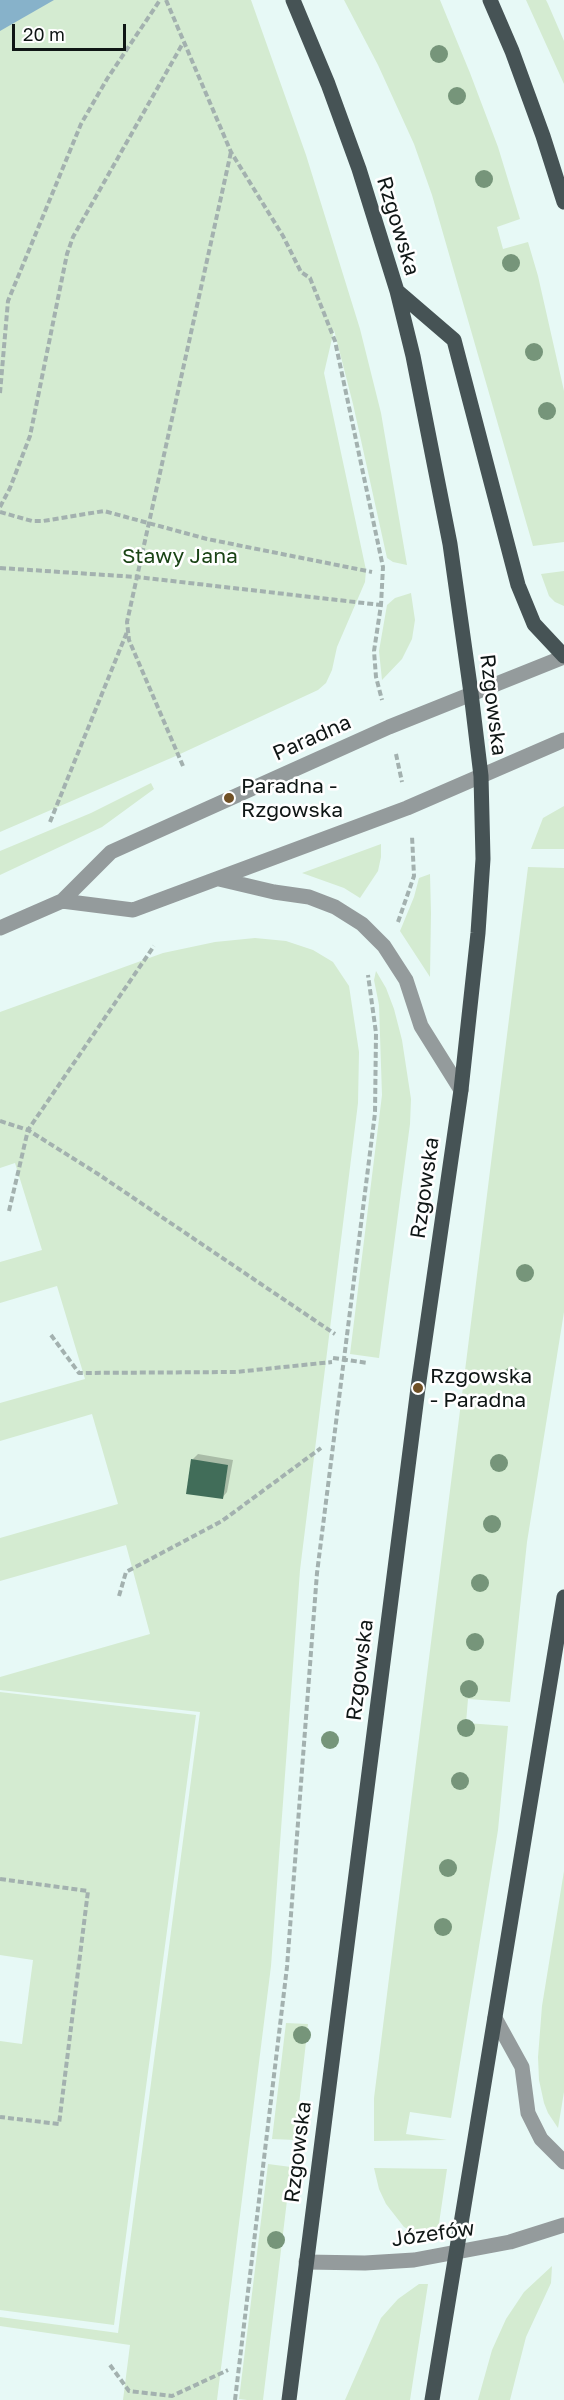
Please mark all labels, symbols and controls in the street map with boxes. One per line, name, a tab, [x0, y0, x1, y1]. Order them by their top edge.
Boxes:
scale bar	[15, 12, 129, 50]
text: 20 m	[23, 23, 65, 45]
street label: Rzgowska	[371, 173, 425, 279]
park label: Stawy Jana	[122, 543, 238, 569]
street label: Rzgowska	[474, 653, 512, 757]
street label: Paradna	[269, 710, 355, 766]
place label: Paradna - Rzgowska	[241, 773, 343, 823]
marker: Paradna - Rzgowska	[222, 791, 236, 805]
street label: Rzgowska	[405, 1136, 445, 1240]
place label: Rzgowska - Paradna	[430, 1363, 532, 1413]
marker: Rzgowska - Paradna	[411, 1381, 425, 1395]
street label: Rzgowska	[341, 1618, 379, 1722]
street label: Rzgowska	[279, 2100, 317, 2204]
street label: Józefów	[390, 2216, 476, 2252]

